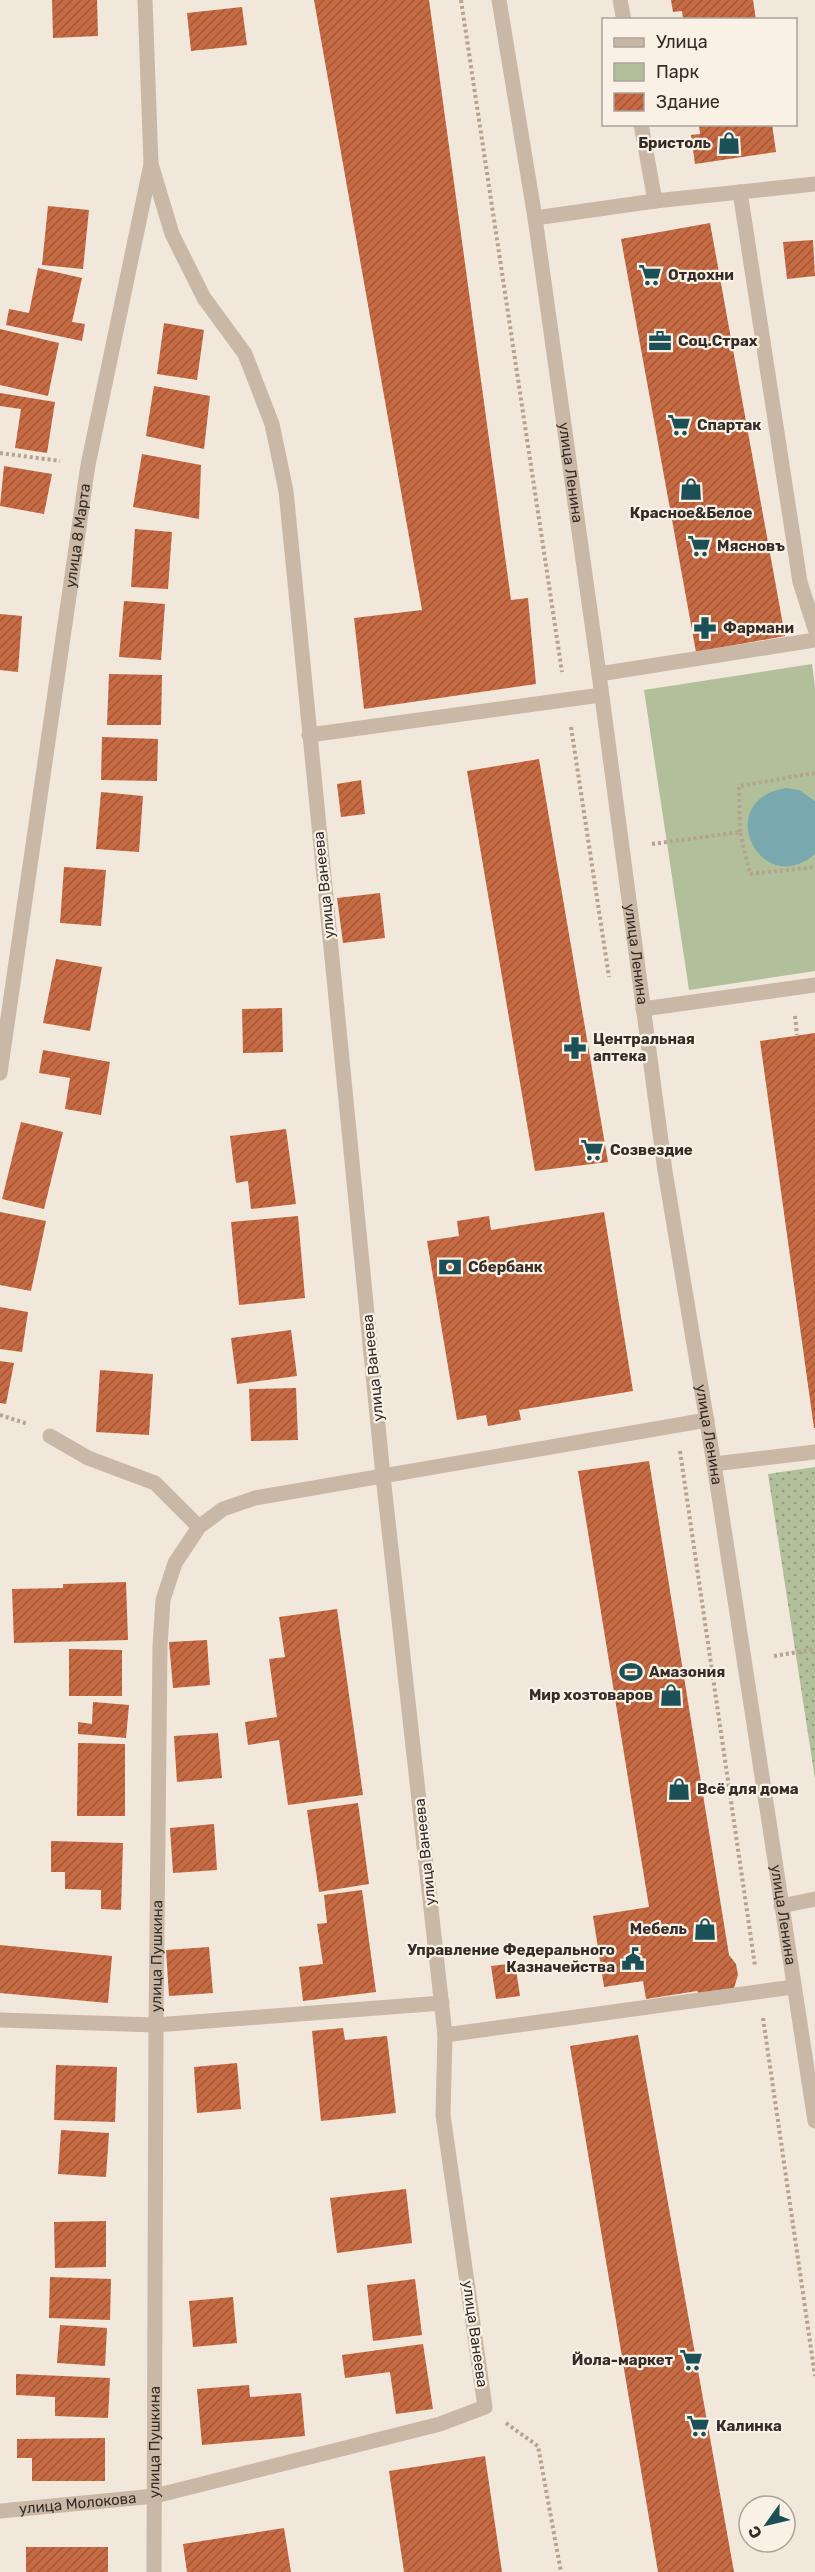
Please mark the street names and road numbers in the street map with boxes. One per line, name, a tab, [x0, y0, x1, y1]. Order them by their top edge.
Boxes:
street label: улица Ленина	[555, 421, 587, 524]
street label: улица 8 Марта	[61, 482, 94, 589]
street label: улица Ванеева	[309, 830, 339, 940]
street label: улица Ленина	[621, 903, 652, 1006]
street label: улица Ванеева	[358, 1313, 388, 1423]
street label: улица Ленина	[692, 1383, 726, 1486]
street label: улица Ванеева	[410, 1797, 440, 1907]
street label: улица Ленина	[767, 1863, 800, 1966]
street label: улица Пушкина	[147, 1900, 166, 2012]
street label: улица Ванеева	[459, 2279, 491, 2389]
street label: улица Пушкина	[145, 2386, 164, 2498]
street label: улица Молокова	[18, 2489, 137, 2518]

